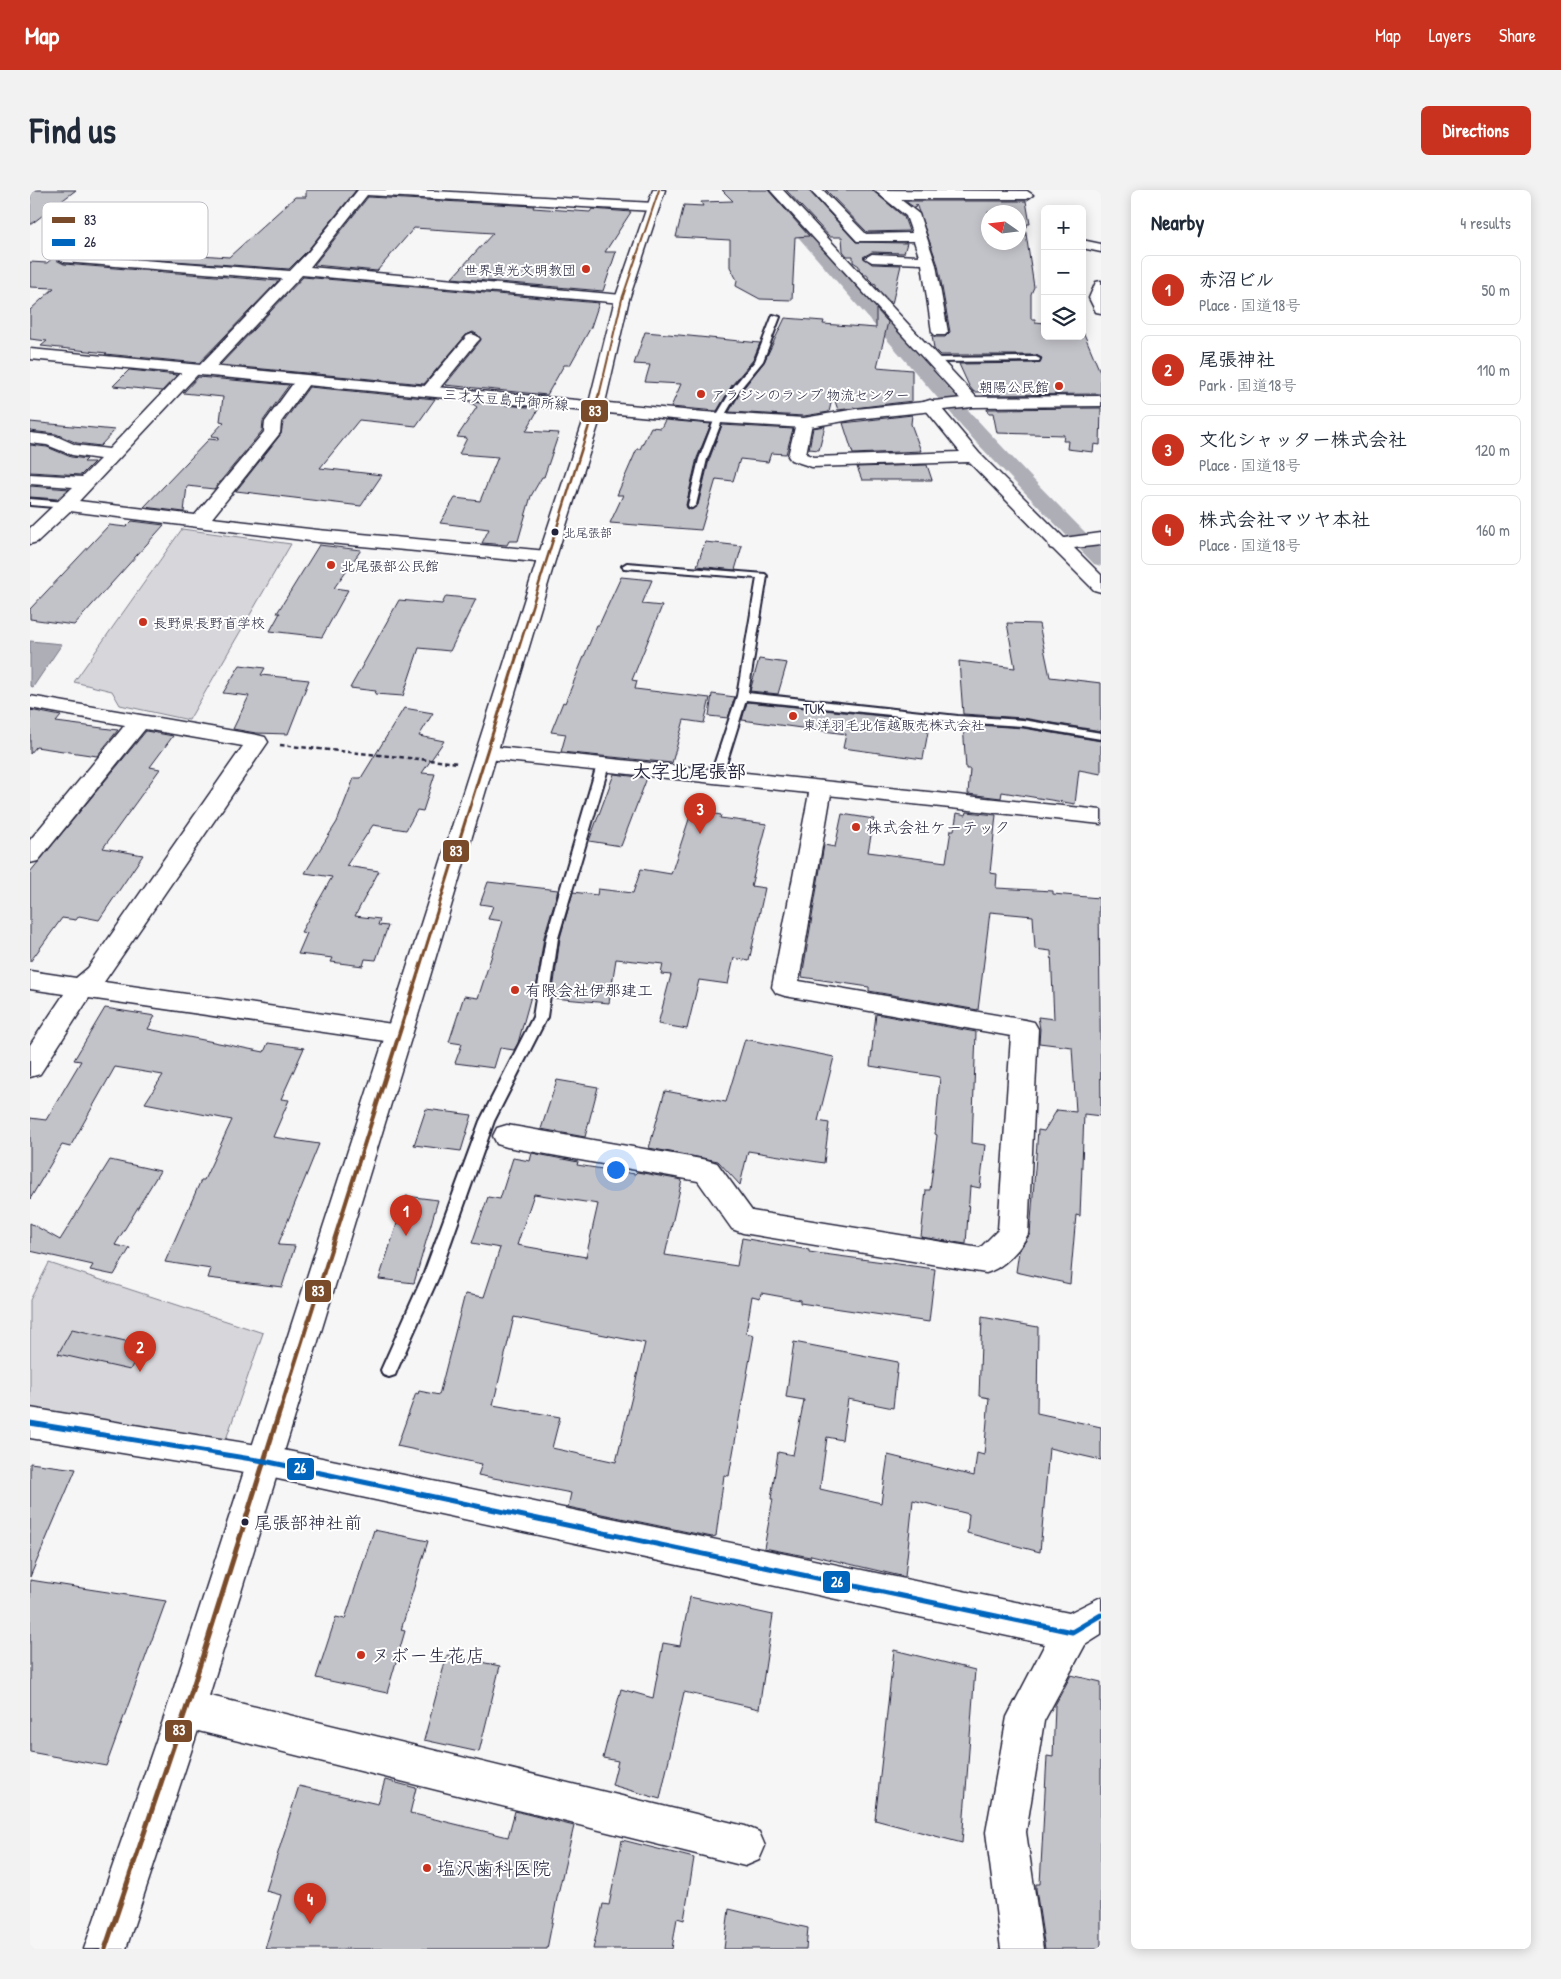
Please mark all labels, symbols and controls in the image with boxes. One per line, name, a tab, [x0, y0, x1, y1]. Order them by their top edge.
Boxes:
text: Map	[25, 19, 59, 51]
text: Map	[1375, 23, 1401, 48]
text: Layers	[1429, 23, 1471, 48]
text: Share	[1499, 23, 1536, 48]
button: Directions	[1421, 106, 1531, 155]
text: Find us	[30, 107, 116, 154]
legend	[42, 202, 208, 260]
north arrow	[981, 205, 1026, 250]
map controls	[1041, 205, 1086, 340]
button: +	[1041, 205, 1086, 250]
text: Nearby	[1151, 208, 1204, 237]
text: 83	[84, 210, 96, 229]
text: 4 results	[1460, 212, 1511, 234]
text: 26	[84, 232, 97, 251]
button: −	[1041, 250, 1086, 295]
place label: 世界真光文明教団	[464, 260, 576, 279]
marker: 世界真光文明教団	[580, 263, 592, 275]
text: 赤沼ビル	[1199, 266, 1275, 292]
text: 1	[1165, 279, 1171, 301]
text: 50 m	[1482, 279, 1510, 301]
text: Place · 国道18号	[1199, 294, 1301, 316]
button: layers	[1041, 295, 1086, 340]
text: 尾張神社	[1199, 346, 1275, 372]
text: 2	[1164, 359, 1172, 381]
text: 110 m	[1477, 359, 1510, 381]
text: Park · 国道18号	[1199, 374, 1297, 396]
place label: 朝陽公民館	[979, 377, 1049, 396]
marker: 朝陽公民館	[1053, 380, 1065, 392]
street label: 三才大豆島中御所線	[442, 384, 570, 414]
place label: アラジンのランプ 物流センター	[711, 385, 910, 404]
marker: アラジンのランプ 物流センター	[695, 388, 707, 400]
line badge: 83	[580, 399, 609, 423]
text: 83	[589, 401, 602, 420]
text: 文化シャッター株式会社	[1199, 426, 1407, 452]
text: 3	[1164, 439, 1172, 461]
text: 120 m	[1475, 439, 1510, 461]
text: Place · 国道18号	[1199, 454, 1301, 476]
text: 株式会社マツヤ本社	[1199, 506, 1370, 532]
text: 4	[1165, 519, 1171, 541]
text: 160 m	[1476, 519, 1510, 541]
place label: 北尾張部	[564, 524, 612, 541]
marker: 北尾張部	[550, 527, 560, 537]
text: Place · 国道18号	[1199, 534, 1301, 556]
place label: 北尾張部公民館	[341, 556, 439, 575]
marker: 北尾張部公民館	[325, 559, 337, 571]
place label: 長野県長野盲学校	[153, 613, 265, 632]
marker: 長野県長野盲学校	[137, 616, 149, 628]
place label: TUK 東洋羽毛北信越販売株式会社	[803, 699, 985, 734]
marker: TUK 東洋羽毛北信越販売株式会社	[787, 710, 799, 722]
district label: 大字北尾張部	[632, 758, 746, 784]
pin: 3	[684, 793, 716, 834]
place label: 株式会社ケーテック	[866, 816, 1010, 838]
marker: 株式会社ケーテック	[850, 821, 862, 833]
line badge: 83	[442, 839, 470, 863]
text: 83	[450, 841, 463, 860]
place label: 有限会社伊那建工	[525, 979, 653, 1001]
marker: 有限会社伊那建工	[509, 984, 521, 996]
your location	[603, 1157, 629, 1183]
pin: 1	[390, 1195, 422, 1236]
line badge: 83	[304, 1279, 332, 1303]
text: 83	[312, 1281, 325, 1300]
pin: 2	[124, 1331, 156, 1372]
line badge: 26	[286, 1457, 315, 1481]
text: 26	[294, 1458, 306, 1477]
place label: 尾張部神社前	[254, 1510, 362, 1535]
marker: 尾張部神社前	[240, 1517, 250, 1527]
line badge: 26	[822, 1570, 851, 1594]
text: 26	[831, 1572, 843, 1591]
place label: ヌボー生花店	[371, 1642, 485, 1668]
marker: ヌボー生花店	[355, 1649, 367, 1661]
line badge: 83	[164, 1719, 193, 1743]
text: 83	[173, 1720, 186, 1739]
place label: 塩沢歯科医院	[437, 1855, 551, 1881]
marker: 塩沢歯科医院	[421, 1862, 433, 1874]
pin: 4	[294, 1883, 326, 1924]

